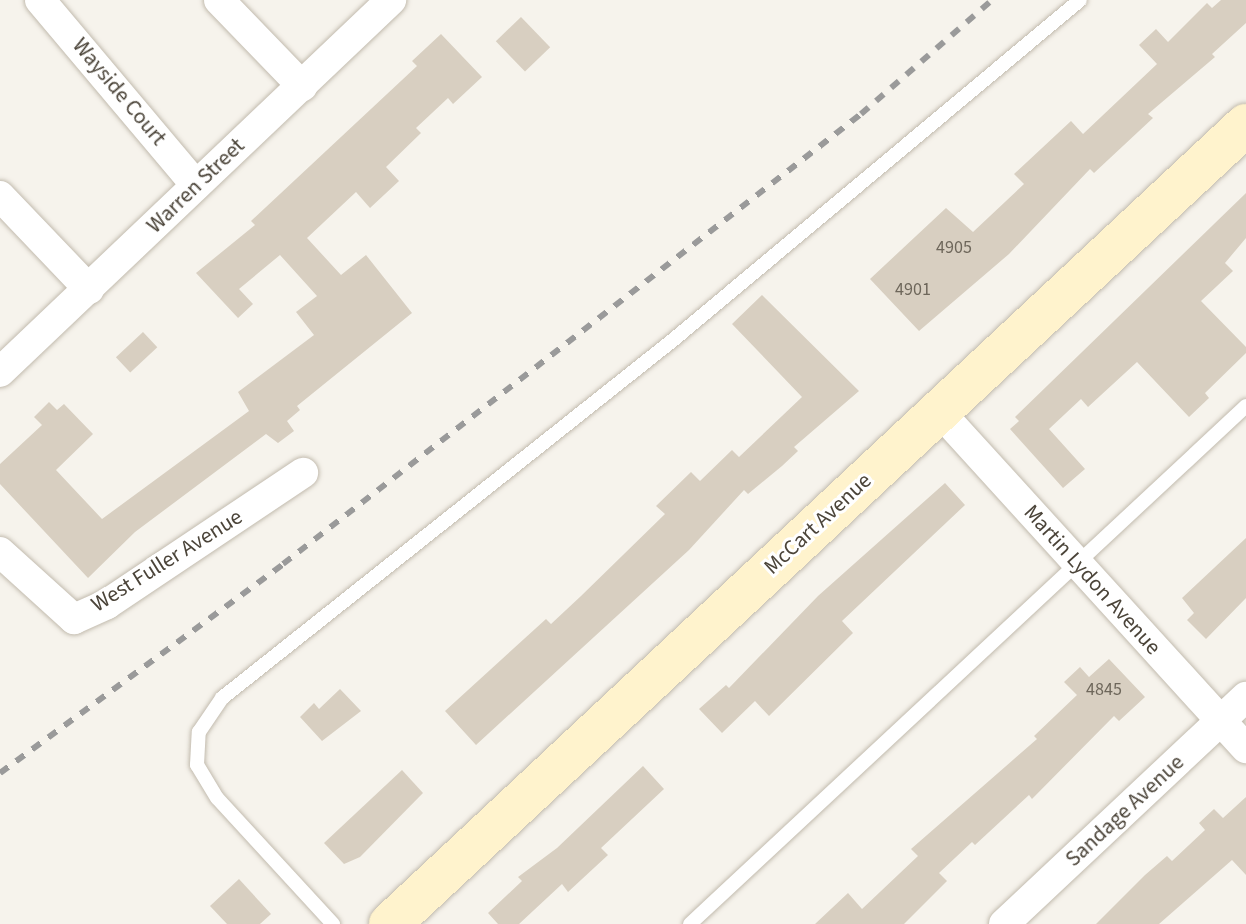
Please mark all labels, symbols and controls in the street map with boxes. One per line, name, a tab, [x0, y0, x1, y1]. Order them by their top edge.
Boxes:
street label: Wayside Court	[66, 33, 172, 151]
street label: Warren Street	[142, 133, 250, 239]
house number: 4905	[936, 237, 972, 259]
house number: 4901	[895, 279, 931, 301]
street label: McCart Avenue	[759, 468, 877, 580]
street label: Martin Lydon Avenue	[1018, 500, 1166, 660]
street label: West Fuller Avenue	[87, 504, 247, 618]
house number: 4845	[1086, 679, 1122, 701]
street label: Sandage Avenue	[1060, 749, 1190, 873]

